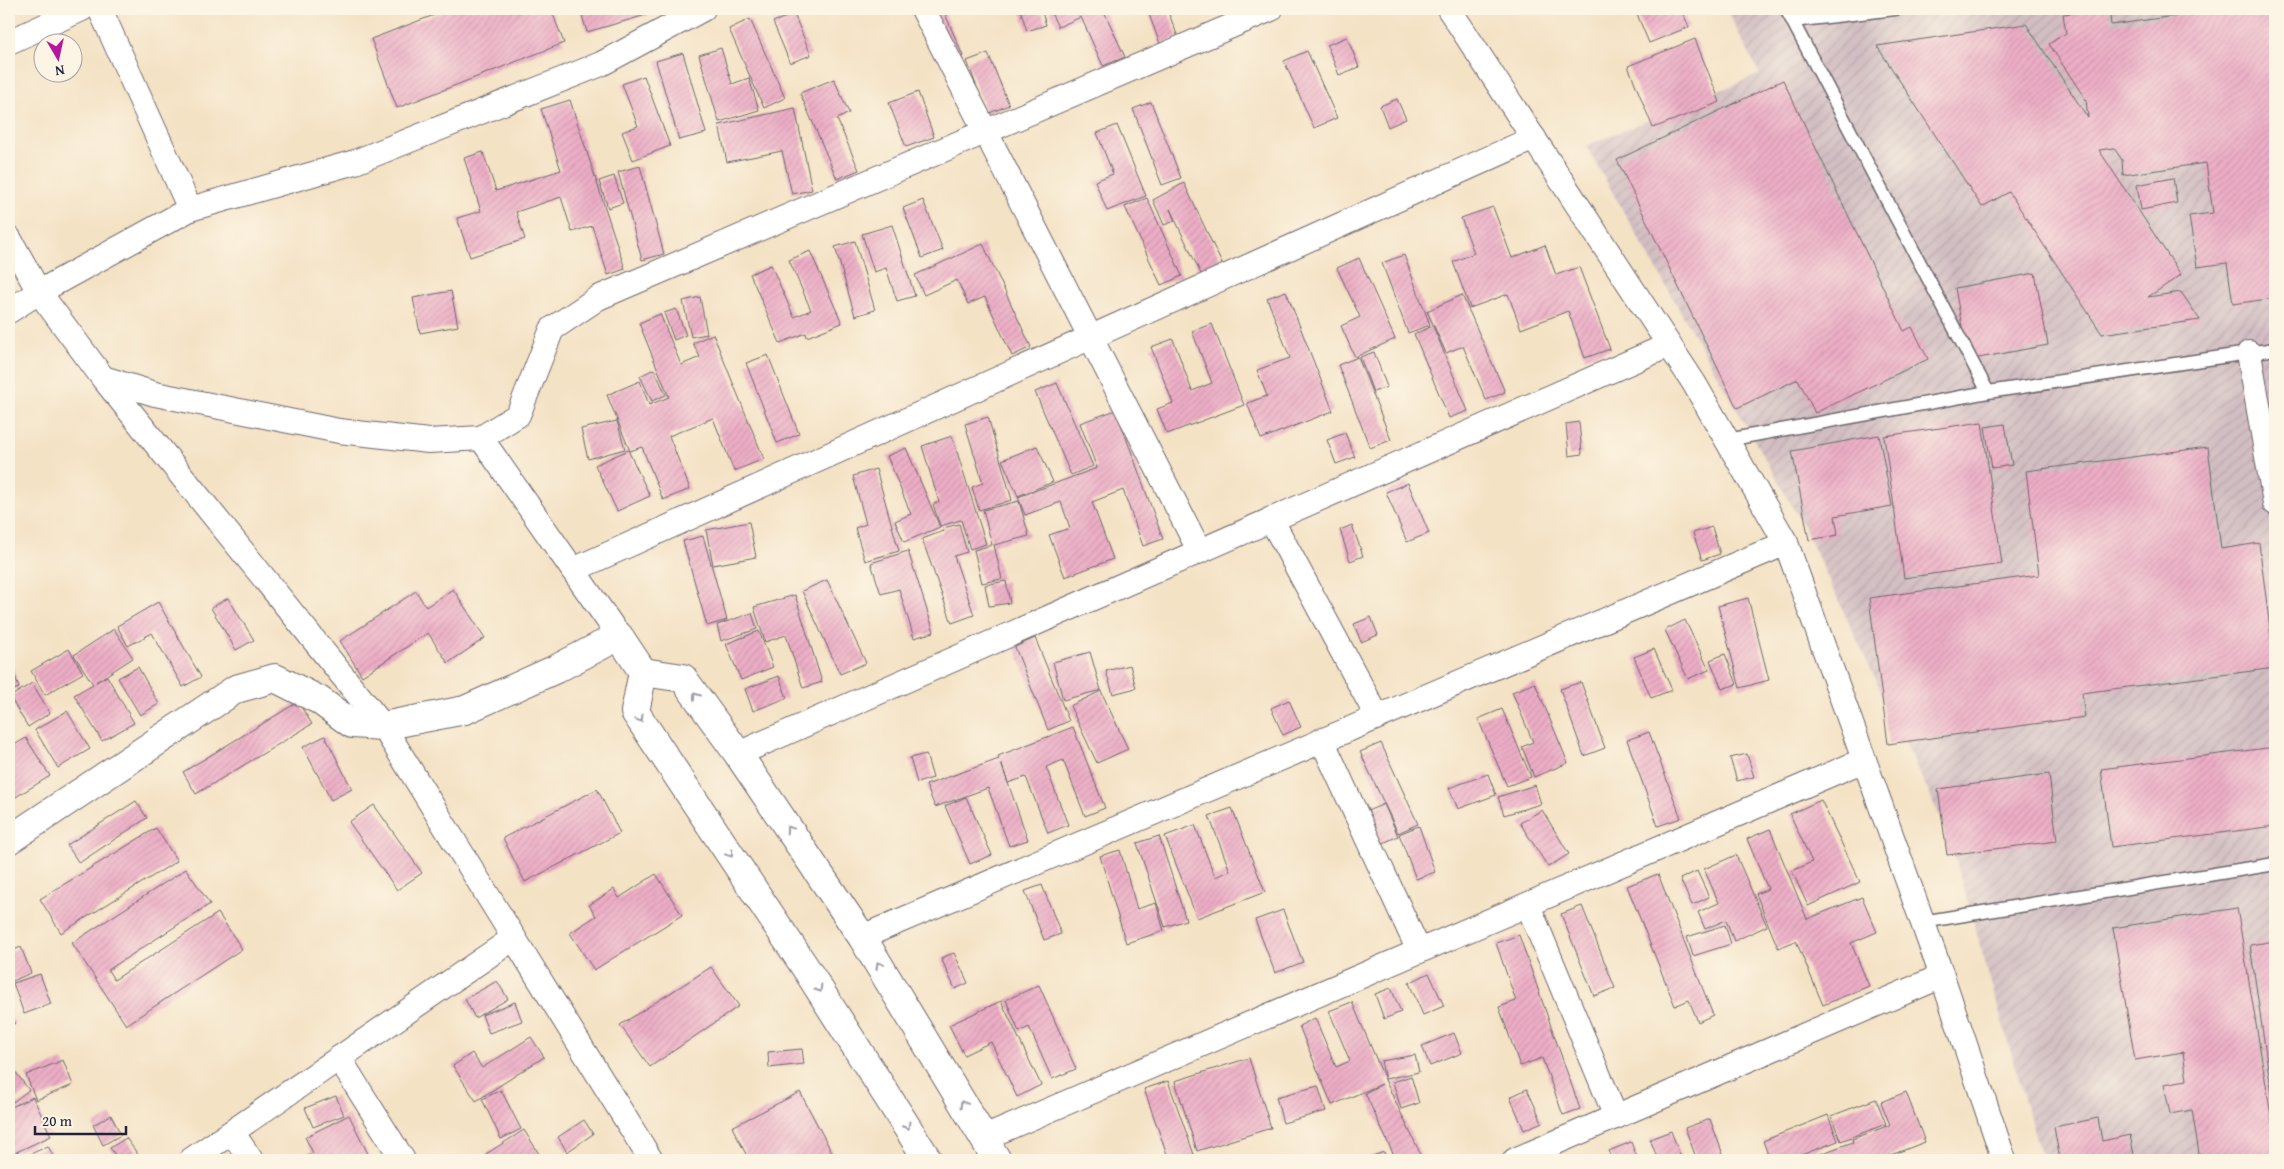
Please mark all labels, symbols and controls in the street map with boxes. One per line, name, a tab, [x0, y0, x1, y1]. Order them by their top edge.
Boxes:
north arrow	[32, 32, 82, 82]
text: N	[53, 60, 66, 82]
one-way arrow	[693, 692, 702, 702]
one-way arrow	[633, 713, 643, 722]
one-way arrow	[786, 825, 795, 835]
one-way arrow	[723, 849, 733, 858]
one-way arrow	[876, 961, 885, 970]
one-way arrow	[813, 984, 823, 993]
one-way arrow	[960, 1100, 969, 1109]
scale bar	[35, 1104, 126, 1136]
text: 20 m	[42, 1110, 73, 1131]
one-way arrow	[900, 1121, 910, 1130]

